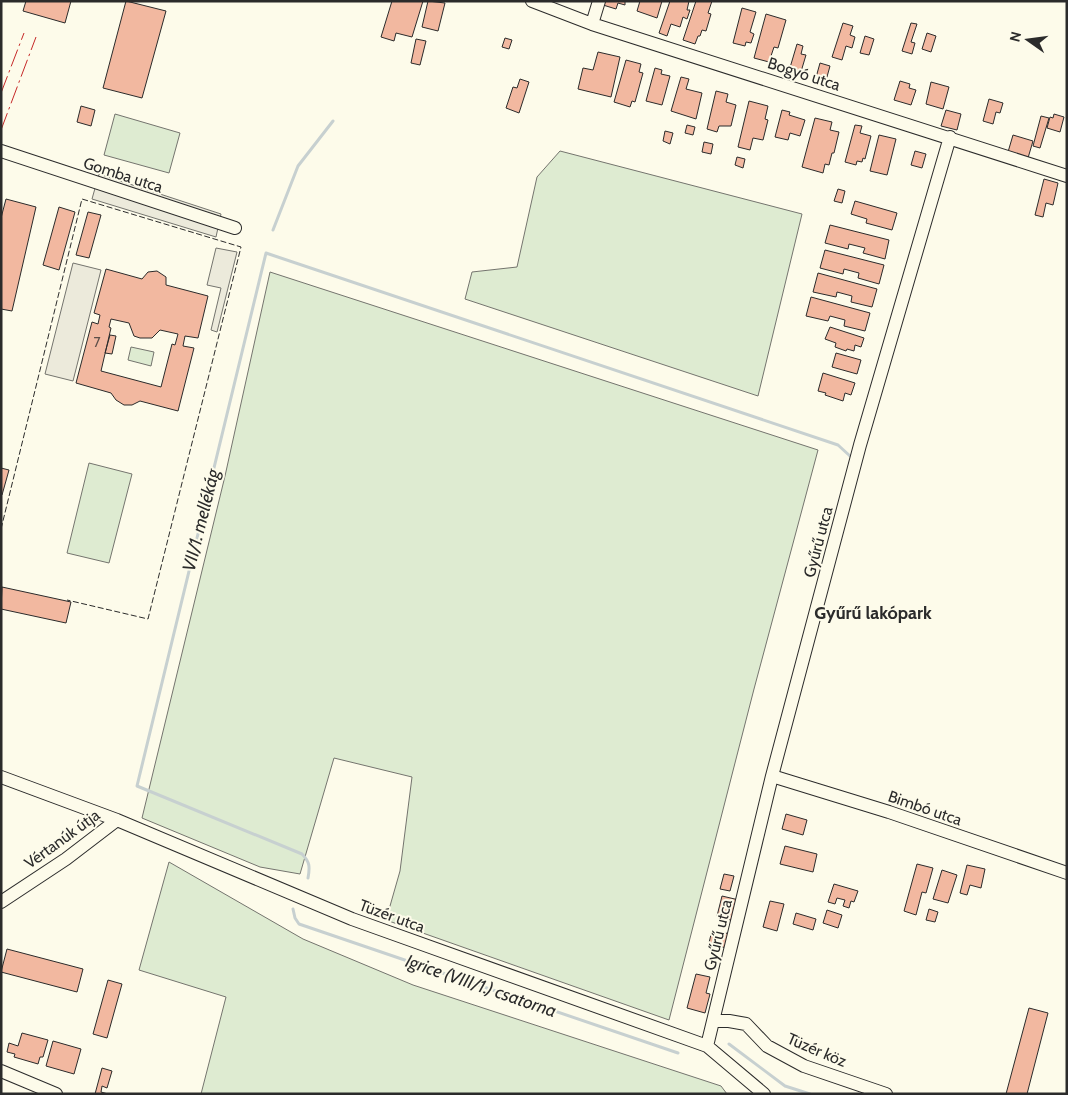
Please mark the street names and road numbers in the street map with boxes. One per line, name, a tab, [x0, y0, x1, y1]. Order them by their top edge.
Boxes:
street label: Bogyó utca	[765, 53, 843, 95]
street label: Gomba utca	[81, 153, 165, 197]
street label: Gyűrű utca	[799, 504, 837, 580]
street label: Bimbó utca	[886, 787, 965, 830]
street label: Vértanúk útja	[21, 805, 103, 873]
street label: Tüzér utca	[357, 895, 428, 937]
street label: Gyűrű utca	[700, 897, 736, 973]
street label: Tüzér köz	[784, 1029, 850, 1071]

